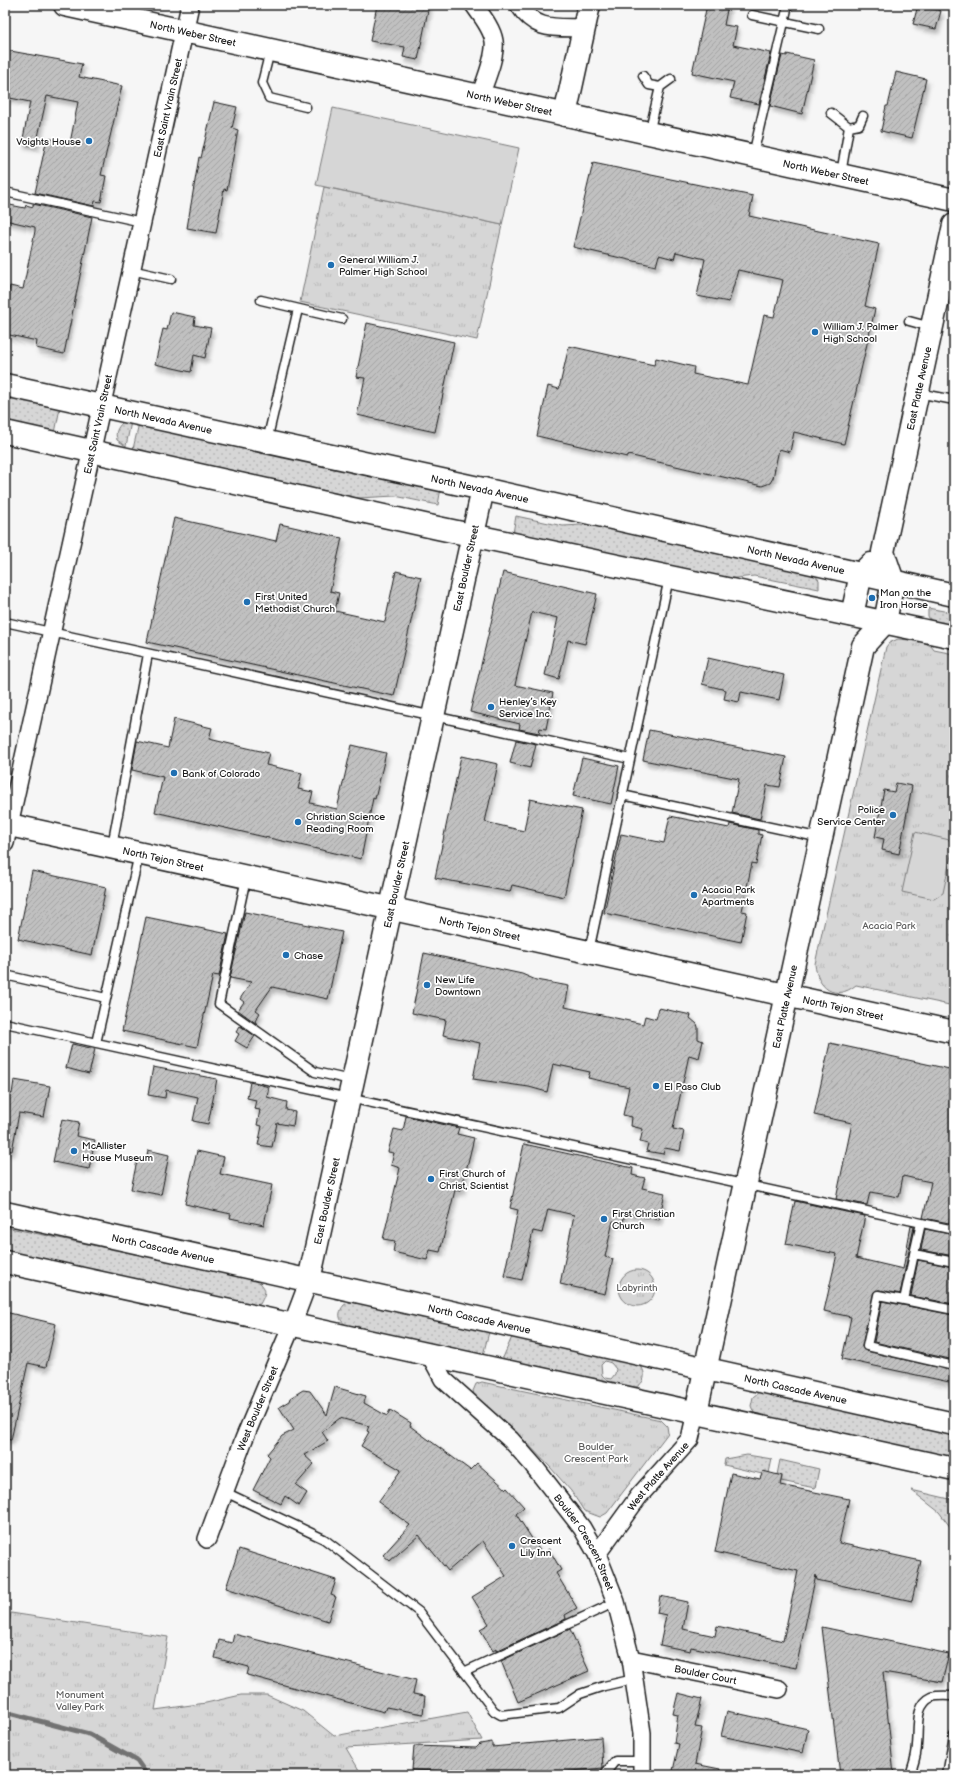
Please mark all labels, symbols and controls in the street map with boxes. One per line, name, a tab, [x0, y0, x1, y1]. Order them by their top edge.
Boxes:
street label: North Weber Street	[149, 19, 237, 49]
street label: East Saint Vrain Street	[152, 57, 185, 159]
street label: North Weber Street	[465, 88, 553, 119]
place label: Voights House	[16, 136, 81, 148]
marker: Voights House	[84, 136, 94, 146]
street label: North Weber Street	[782, 158, 870, 188]
place label: General William J. Palmer High School	[339, 254, 427, 278]
marker: General William J. Palmer High School	[326, 260, 336, 270]
place label: William J. Palmer High School	[823, 321, 898, 345]
marker: William J. Palmer High School	[810, 327, 820, 337]
street label: East Platte Avenue	[905, 345, 934, 431]
street label: East Saint Vrain Street	[82, 374, 115, 475]
street label: North Nevada Avenue	[113, 404, 213, 437]
street label: North Nevada Avenue	[430, 473, 530, 506]
street label: East Boulder Street	[451, 524, 482, 613]
street label: North Nevada Avenue	[746, 544, 846, 577]
place label: Man on the Iron Horse	[880, 587, 931, 611]
place label: First United Methodist Church	[255, 591, 336, 615]
marker: Man on the Iron Horse	[867, 593, 877, 603]
marker: First United Methodist Church	[242, 597, 252, 607]
place label: Henley’s Key Service Inc.	[499, 696, 557, 720]
marker: Henley’s Key Service Inc.	[486, 702, 496, 712]
marker: Bank of Colorado	[169, 768, 179, 778]
place label: Bank of Colorado	[182, 768, 261, 780]
place label: Police Service Center	[817, 804, 885, 828]
marker: Police Service Center	[888, 810, 898, 820]
place label: Christian Science Reading Room	[306, 811, 385, 835]
marker: Christian Science Reading Room	[293, 817, 303, 827]
street label: East Boulder Street	[382, 840, 412, 929]
street label: North Tejon Street	[121, 845, 205, 874]
place label: Acacia Park Apartments	[702, 884, 755, 908]
marker: Acacia Park Apartments	[689, 890, 699, 900]
street label: North Tejon Street	[438, 914, 521, 944]
park label: Acacia Park	[863, 920, 916, 932]
marker: Chase	[281, 950, 291, 960]
place label: Chase	[294, 950, 323, 962]
street label: East Platte Avenue	[770, 964, 800, 1050]
place label: New Life Downtown	[435, 974, 481, 998]
marker: New Life Downtown	[422, 980, 432, 990]
street label: North Tejon Street	[801, 994, 885, 1023]
marker: El Paso Club	[651, 1081, 661, 1091]
place label: El Paso Club	[664, 1081, 721, 1093]
place label: McAllister House Museum	[82, 1140, 153, 1164]
marker: McAllister House Museum	[69, 1146, 79, 1156]
street label: East Boulder Street	[312, 1157, 343, 1246]
place label: First Church of Christ, Scientist	[439, 1168, 509, 1192]
marker: First Church of Christ, Scientist	[426, 1174, 436, 1184]
place label: First Christian Church	[612, 1208, 675, 1232]
marker: First Christian Church	[599, 1214, 609, 1224]
street label: North Cascade Avenue	[110, 1232, 216, 1266]
park label: Labyrinth	[616, 1282, 658, 1294]
street label: North Cascade Avenue	[427, 1302, 532, 1337]
street label: West Boulder Street	[235, 1364, 281, 1453]
street label: North Cascade Avenue	[743, 1373, 848, 1407]
street label: West Platte Avenue	[625, 1440, 692, 1513]
park label: Boulder Crescent Park	[564, 1441, 628, 1465]
street label: Boulder Crescent Street	[551, 1492, 616, 1592]
place label: Crescent Lily Inn	[520, 1535, 561, 1559]
marker: Crescent Lily Inn	[507, 1541, 517, 1551]
street label: Boulder Court	[673, 1663, 738, 1687]
park label: Monument Valley Park	[56, 1689, 104, 1713]

